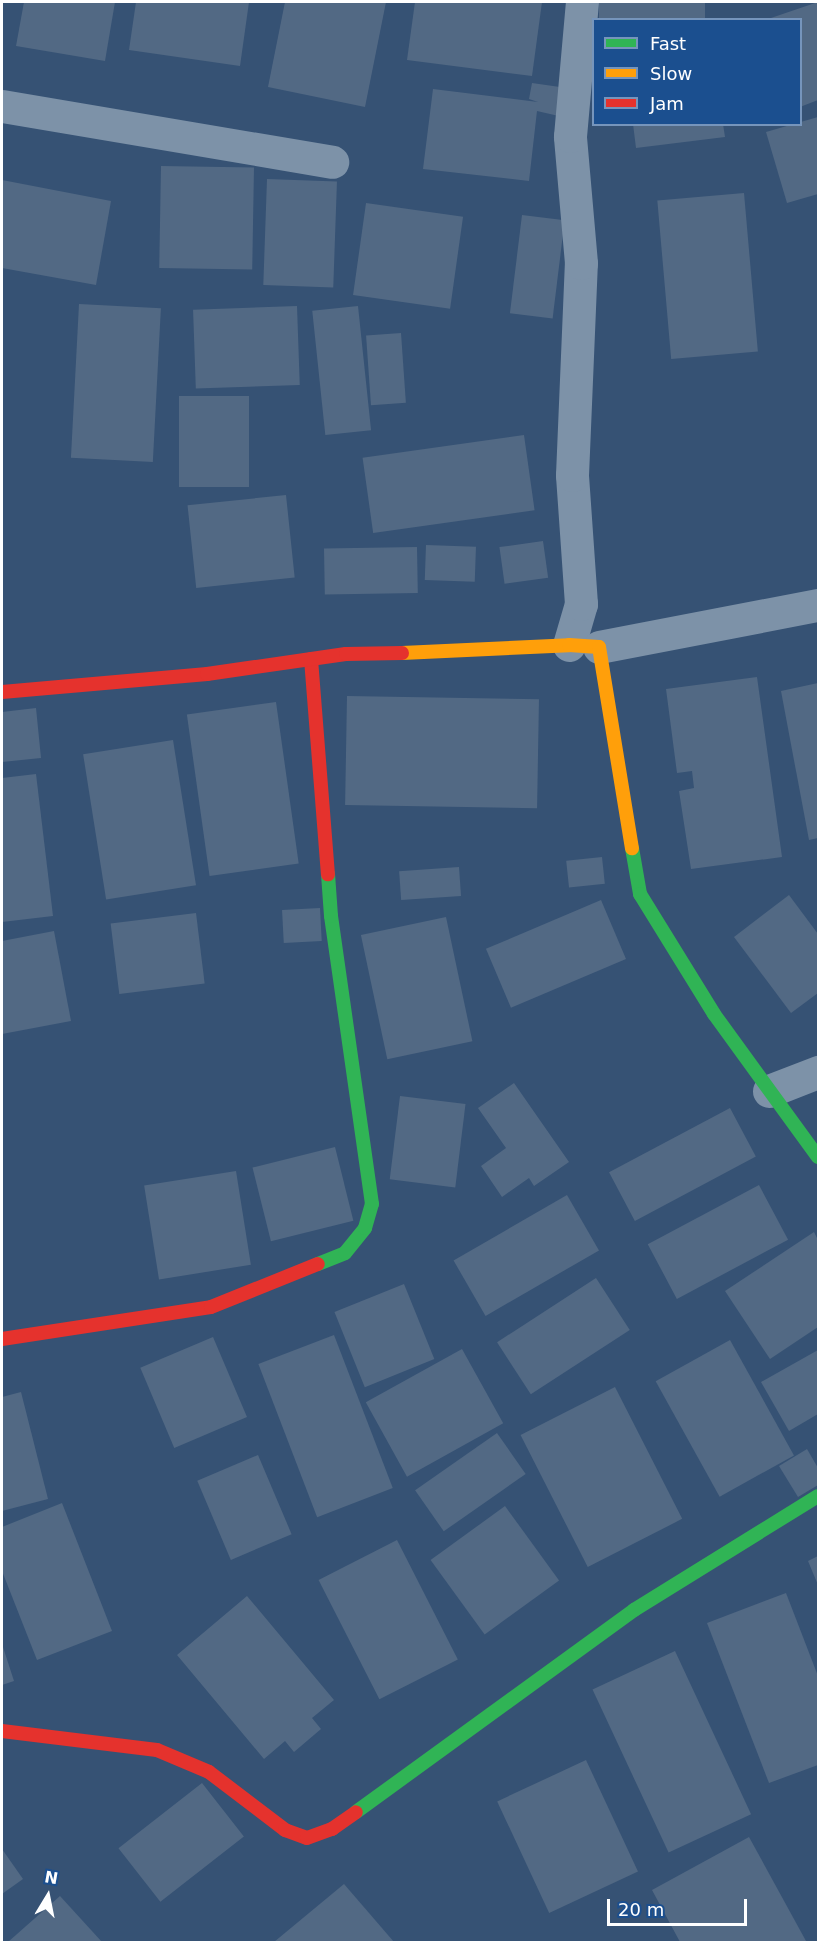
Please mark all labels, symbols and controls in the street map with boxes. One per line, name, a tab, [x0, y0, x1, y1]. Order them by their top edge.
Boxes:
legend	[592, 18, 802, 126]
text: Fast	[650, 33, 686, 54]
text: Slow	[650, 63, 692, 84]
text: Jam	[650, 93, 684, 114]
north arrow	[18, 1866, 78, 1926]
text: N	[43, 1867, 59, 1888]
scale bar	[610, 1887, 750, 1925]
text: 20 m	[618, 1899, 664, 1920]

